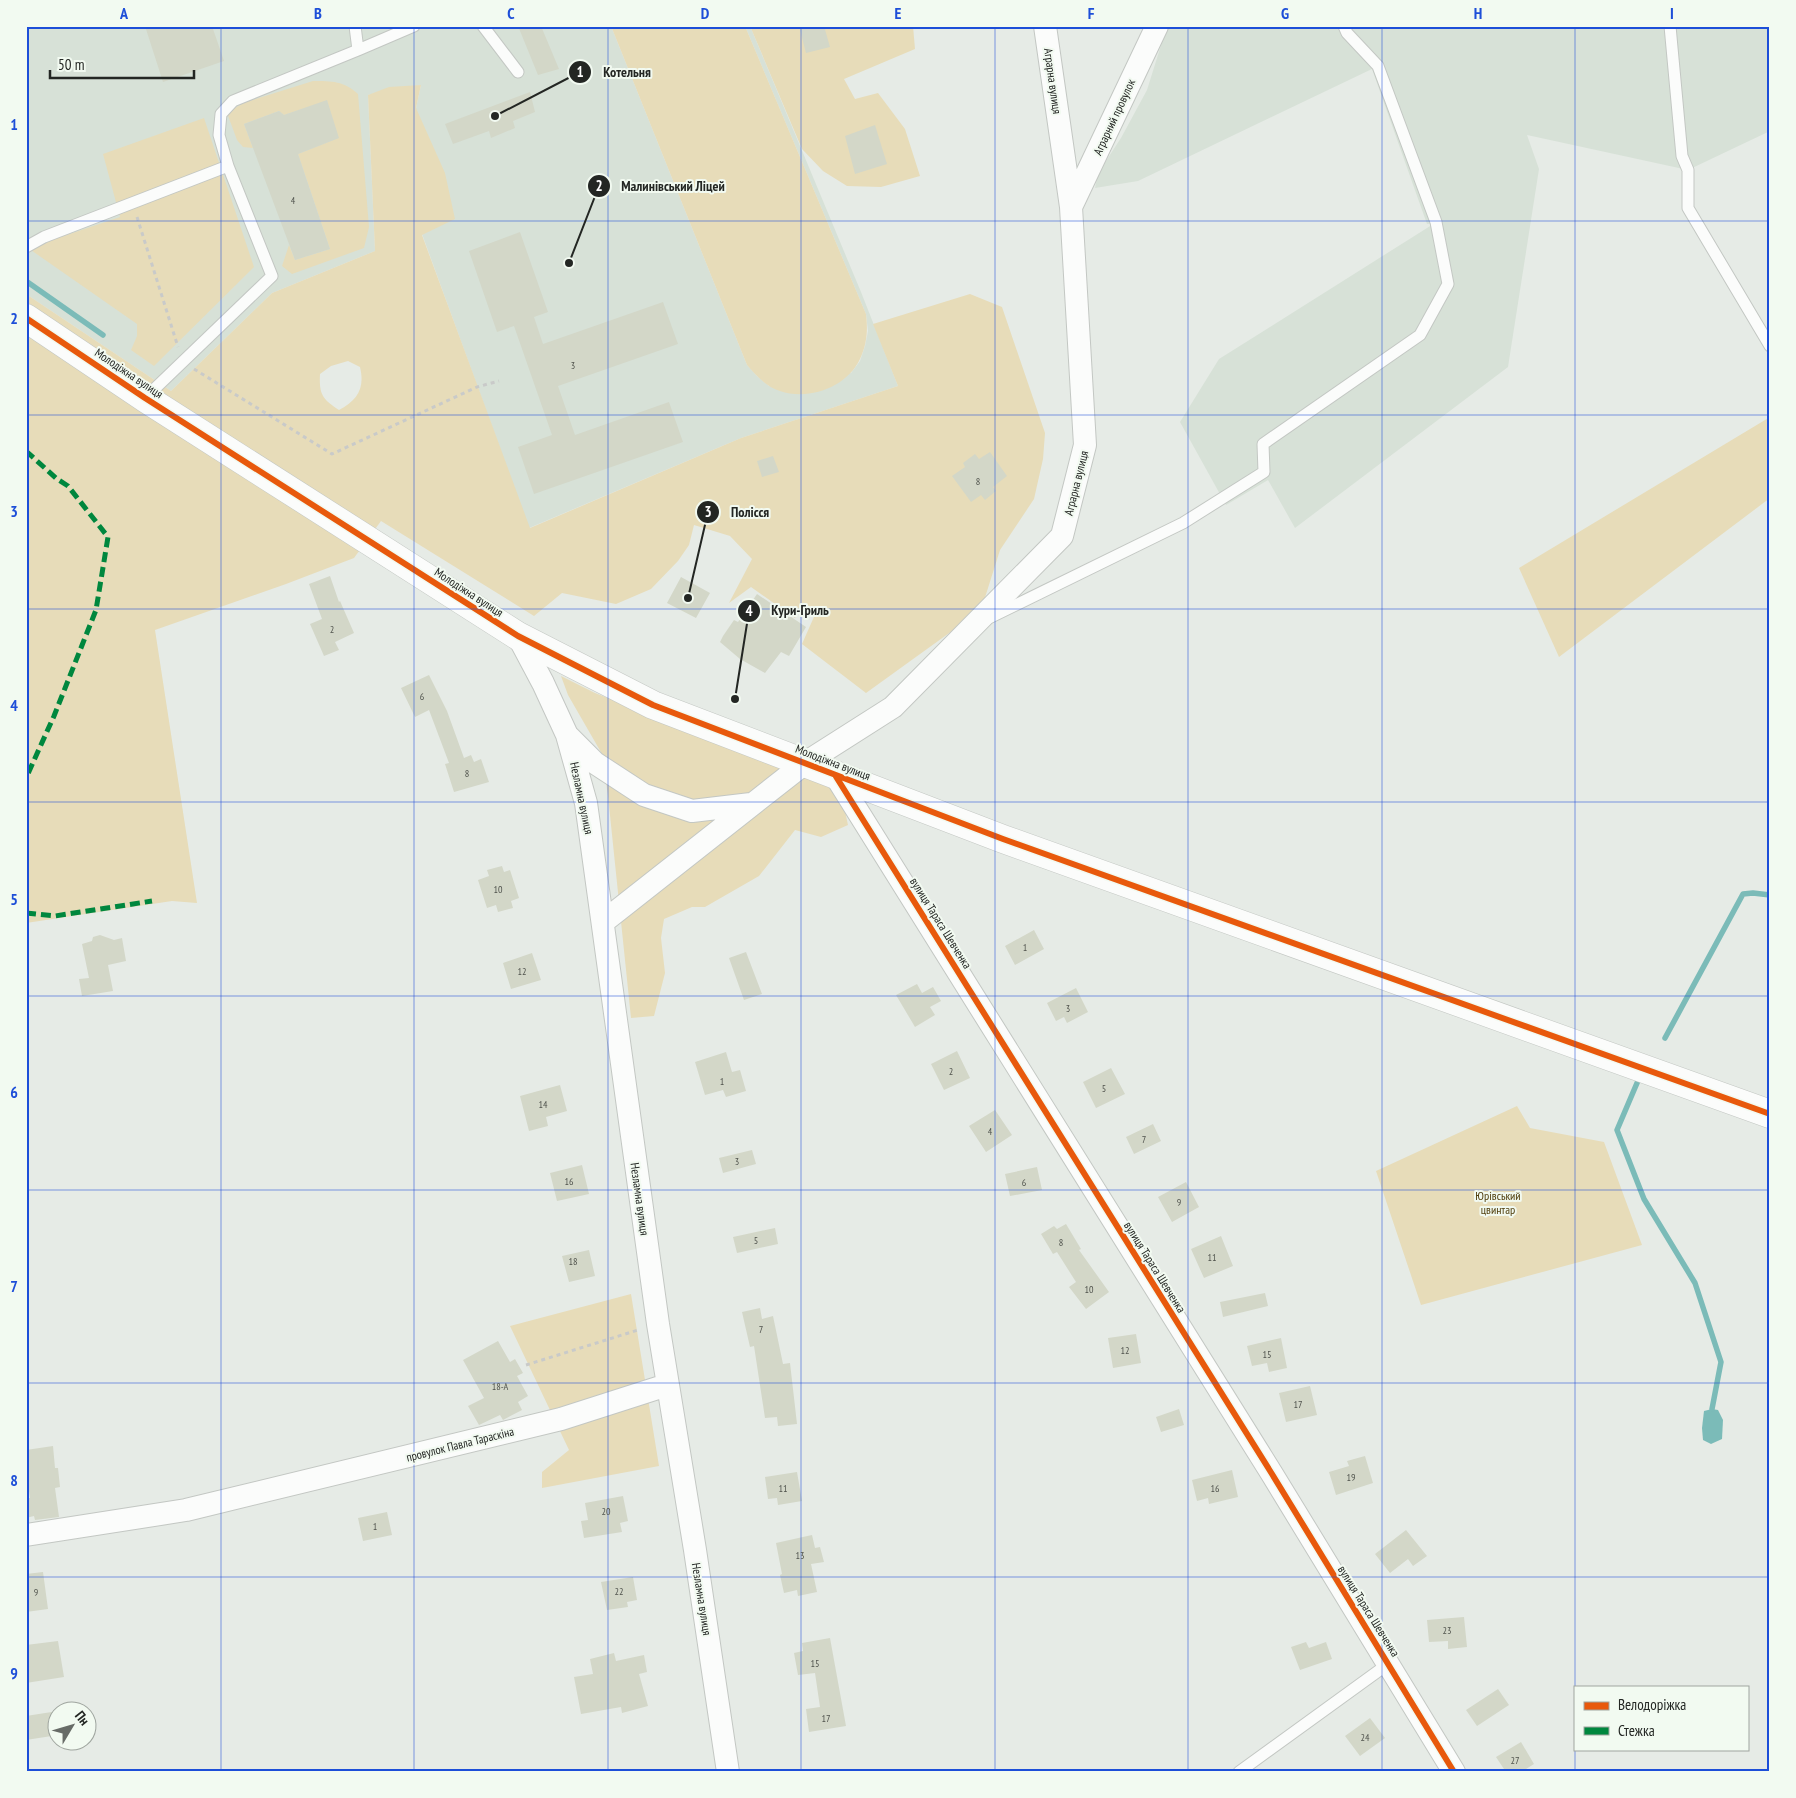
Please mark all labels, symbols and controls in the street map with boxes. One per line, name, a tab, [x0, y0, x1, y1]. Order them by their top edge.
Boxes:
text: A	[119, 3, 129, 23]
text: B	[314, 3, 322, 23]
text: C	[507, 3, 515, 23]
text: D	[701, 3, 710, 23]
text: E	[895, 3, 902, 23]
text: F	[1088, 3, 1095, 23]
text: G	[1281, 3, 1289, 23]
text: H	[1474, 3, 1482, 23]
text: I	[1670, 3, 1674, 23]
street label: Аграрна вулиця	[1041, 47, 1065, 115]
scale bar	[50, 48, 194, 80]
text: 50 m	[58, 55, 84, 74]
callout: Котельня	[568, 57, 661, 86]
text: 1	[576, 62, 584, 81]
text: Котельня	[603, 63, 651, 81]
street label: Аграрний провулок	[1090, 76, 1138, 157]
text: 1	[10, 114, 18, 134]
callout: Малинівський Ліцей	[587, 171, 735, 200]
text: 2	[595, 176, 603, 195]
text: Малинівський Ліцей	[621, 177, 725, 195]
house number: 4	[291, 194, 296, 207]
text: 2	[10, 308, 18, 328]
street label: Молодіжна вулиця	[92, 345, 166, 402]
house number: 3	[571, 359, 575, 372]
street label: Аграрна вулиця	[1061, 449, 1091, 517]
house number: 8	[976, 475, 980, 488]
callout: Полісся	[696, 497, 779, 526]
text: 3	[10, 501, 18, 521]
text: 3	[704, 502, 712, 521]
text: Полісся	[731, 503, 769, 521]
street label: Молодіжна вулиця	[432, 564, 507, 620]
callout: Кури-Гриль	[736, 596, 839, 625]
text: 4	[745, 601, 753, 620]
text: Кури-Гриль	[771, 601, 829, 619]
house number: 2	[330, 623, 334, 636]
house number: 6	[420, 690, 425, 703]
text: 4	[10, 695, 18, 715]
street label: Молодіжна вулиця	[793, 741, 873, 783]
street label: Незламна вулиця	[567, 761, 597, 836]
house number: 8	[465, 767, 469, 780]
street label: вулиця Тараса Шевченка	[907, 875, 975, 972]
house number: 10	[494, 883, 503, 896]
text: 5	[10, 889, 18, 909]
house number: 1	[1023, 941, 1027, 954]
house number: 12	[518, 965, 527, 978]
house number: 3	[1066, 1002, 1070, 1015]
house number: 2	[949, 1065, 953, 1078]
house number: 1	[720, 1075, 724, 1088]
text: 6	[10, 1082, 18, 1102]
house number: 5	[1102, 1082, 1106, 1095]
house number: 14	[539, 1098, 548, 1111]
house number: 4	[988, 1125, 993, 1138]
house number: 7	[1142, 1133, 1146, 1146]
house number: 3	[735, 1155, 739, 1168]
street label: Незламна вулиця	[627, 1162, 653, 1237]
house number: 16	[565, 1175, 574, 1188]
house number: 6	[1022, 1176, 1027, 1189]
park label: Юрівський цвинтар	[1475, 1188, 1521, 1217]
house number: 9	[1177, 1196, 1181, 1209]
street label: вулиця Тараса Шевченка	[1121, 1219, 1189, 1316]
house number: 5	[754, 1234, 758, 1247]
house number: 8	[1059, 1236, 1063, 1249]
house number: 11	[1208, 1251, 1217, 1264]
house number: 18	[569, 1255, 578, 1268]
text: 7	[10, 1276, 18, 1296]
house number: 10	[1085, 1283, 1094, 1296]
house number: 7	[759, 1323, 763, 1336]
house number: 12	[1121, 1344, 1130, 1357]
house number: 15	[1263, 1348, 1272, 1361]
house number: 18-А	[492, 1380, 508, 1393]
house number: 17	[1294, 1398, 1303, 1411]
street label: провулок Павла Тараскіна	[405, 1423, 516, 1465]
text: 8	[10, 1470, 18, 1490]
house number: 19	[1347, 1471, 1356, 1484]
house number: 11	[779, 1482, 788, 1495]
house number: 16	[1211, 1482, 1220, 1495]
house number: 20	[602, 1505, 611, 1518]
house number: 1	[373, 1520, 377, 1533]
house number: 13	[796, 1549, 805, 1562]
street label: Незламна вулиця	[689, 1562, 715, 1637]
street label: вулиця Тараса Шевченка	[1335, 1563, 1403, 1660]
house number: 22	[615, 1585, 624, 1598]
house number: 9	[34, 1586, 38, 1599]
house number: 23	[1443, 1624, 1452, 1637]
house number: 15	[811, 1657, 820, 1670]
text: 9	[10, 1663, 18, 1683]
legend	[1574, 1686, 1748, 1750]
text: Велодоріжка	[1618, 1695, 1686, 1714]
north arrow	[48, 1700, 98, 1750]
text: Пн	[71, 1707, 94, 1729]
house number: 17	[822, 1712, 831, 1725]
text: Стежка	[1618, 1721, 1655, 1740]
house number: 24	[1361, 1731, 1370, 1744]
house number: 27	[1511, 1754, 1520, 1767]

